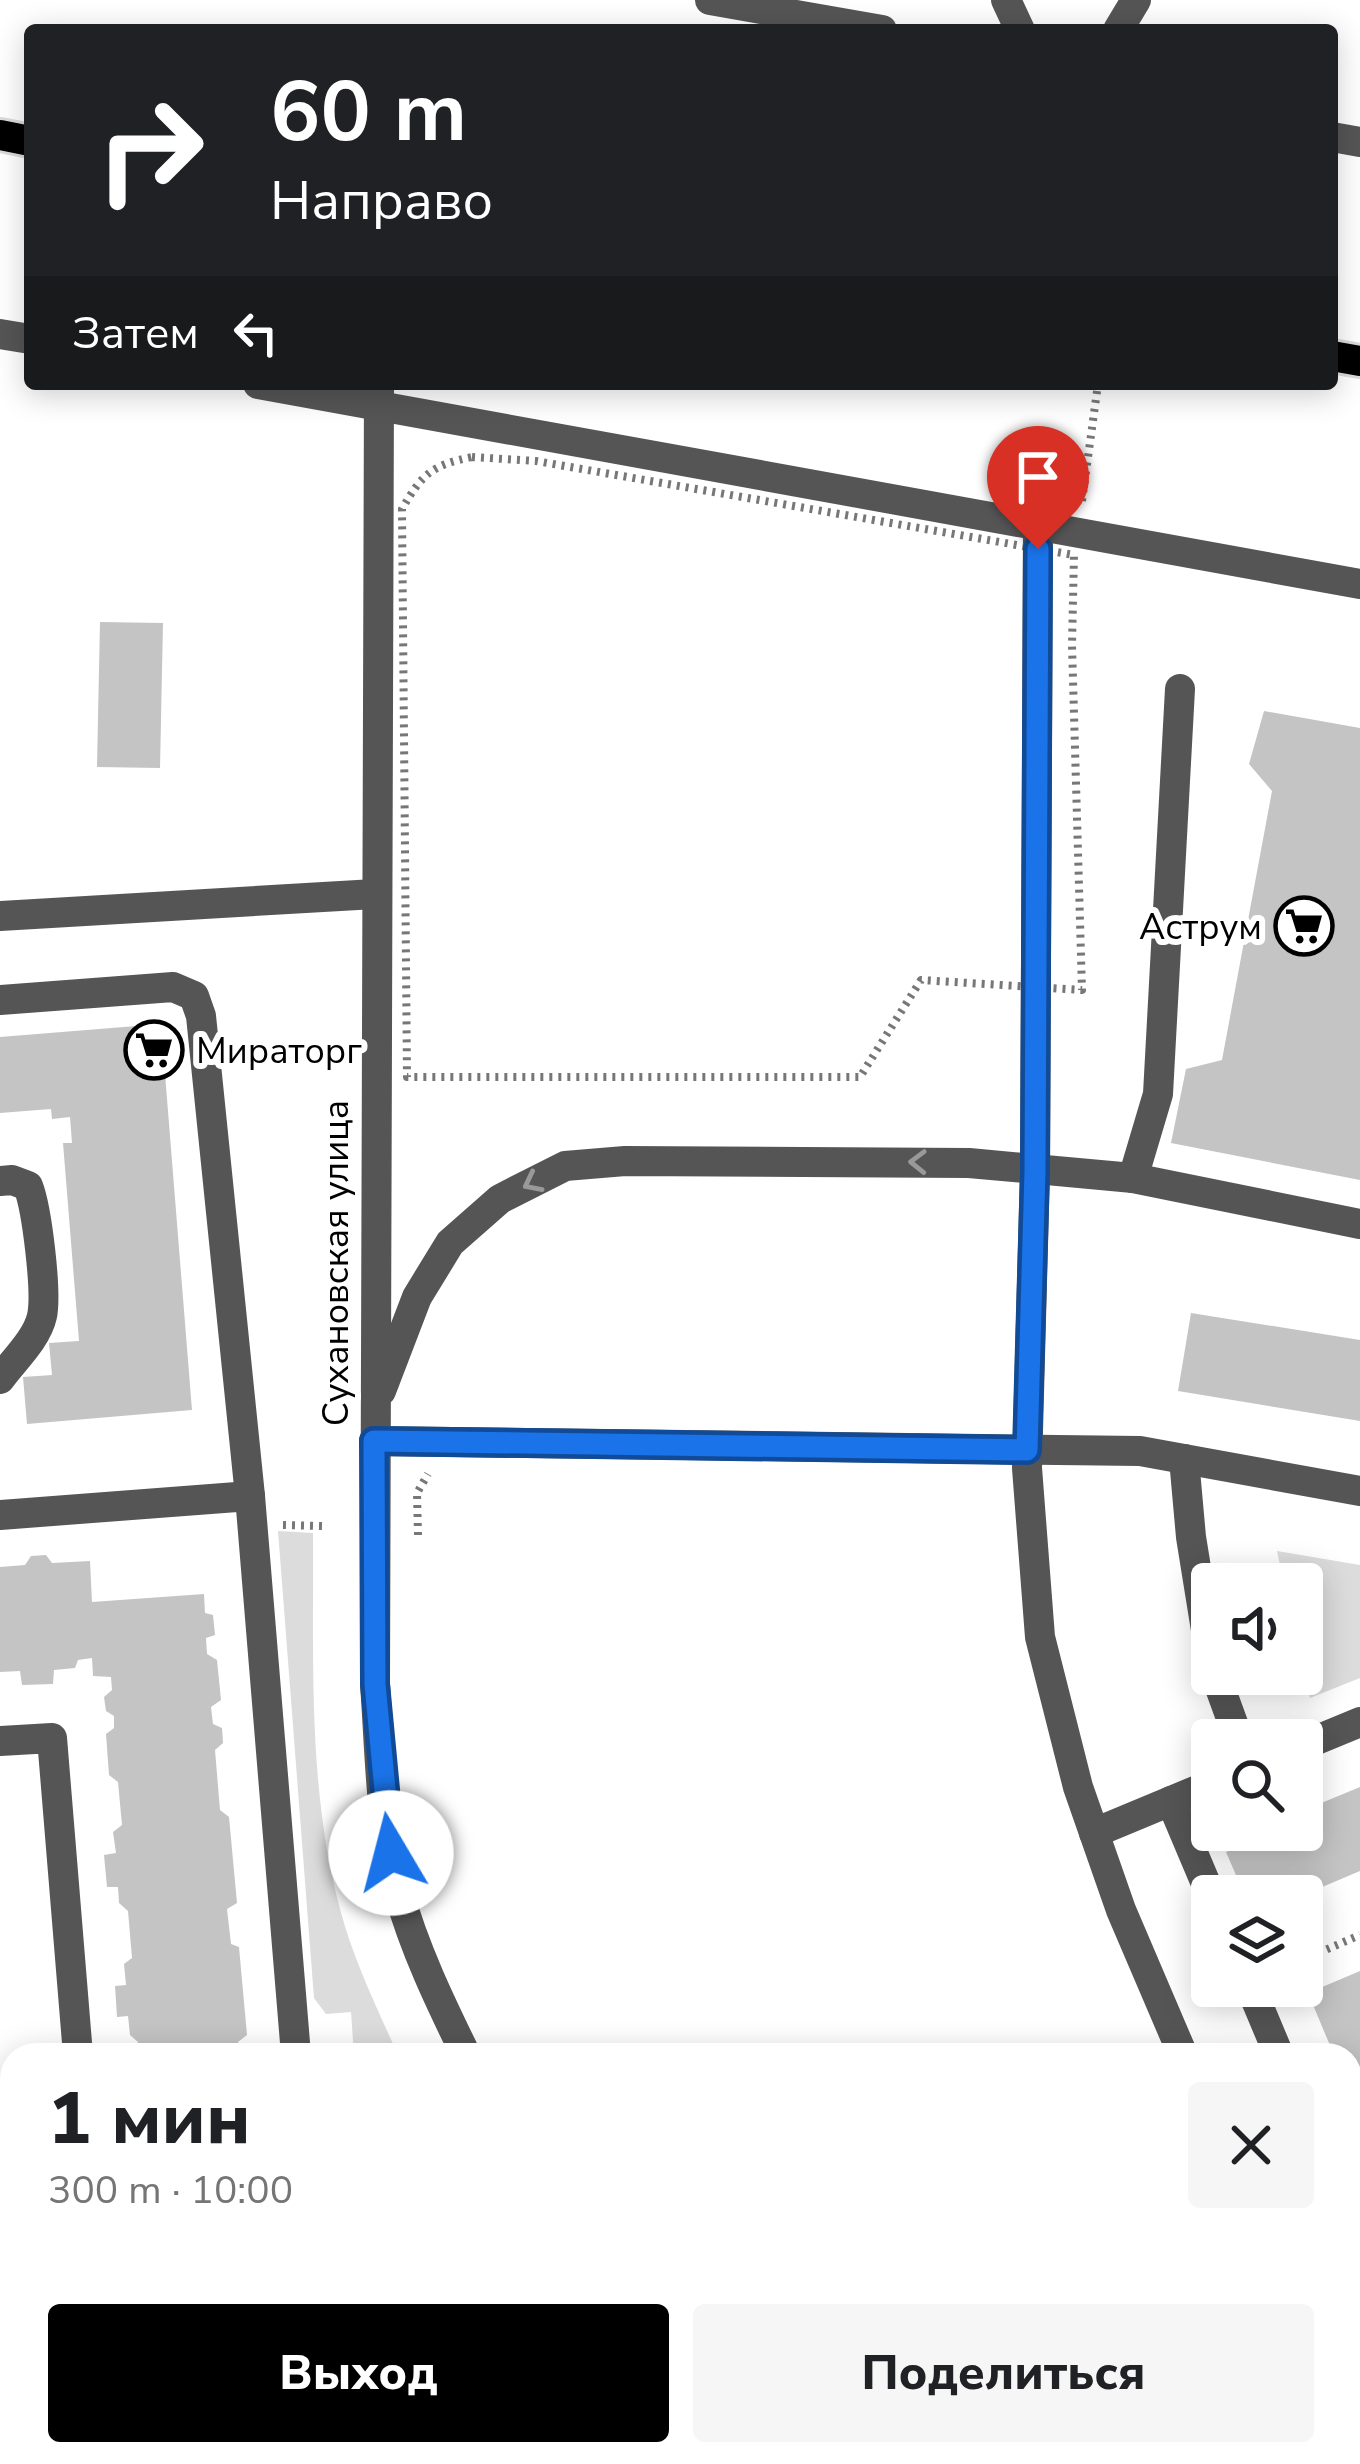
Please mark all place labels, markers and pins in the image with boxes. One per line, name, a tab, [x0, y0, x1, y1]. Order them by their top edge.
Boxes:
pin	[987, 426, 1089, 549]
supermarket icon: Аструм	[1273, 895, 1335, 957]
place label: Аструм	[1139, 903, 1262, 952]
supermarket icon: Мираторг	[123, 1019, 185, 1081]
place label: Мираторг	[196, 1027, 362, 1076]

